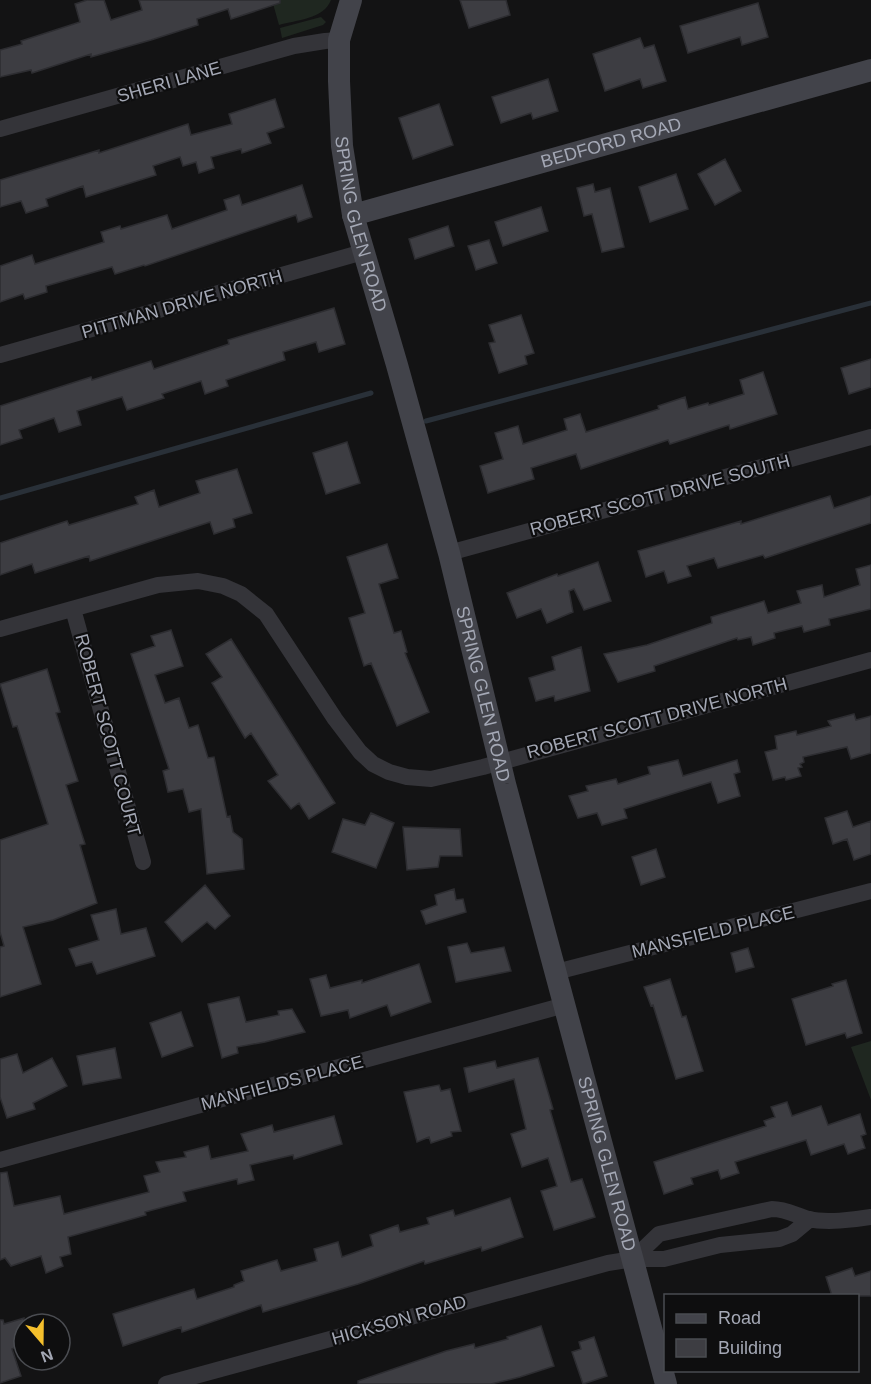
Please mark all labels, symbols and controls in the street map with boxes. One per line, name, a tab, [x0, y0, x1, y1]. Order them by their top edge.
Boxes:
street label: SHERI LANE	[115, 58, 223, 106]
street label: BEDFORD ROAD	[539, 114, 684, 172]
street label: SPRING GLEN ROAD	[332, 136, 391, 314]
street label: PITTMAN DRIVE NORTH	[79, 266, 285, 342]
street label: ROBERT SCOTT DRIVE SOUTH	[528, 451, 792, 539]
street label: SPRING GLEN ROAD	[452, 604, 514, 784]
street label: ROBERT SCOTT COURT	[71, 632, 145, 838]
street label: ROBERT SCOTT DRIVE NORTH	[525, 674, 789, 762]
street label: MANSFIELD PLACE	[630, 902, 796, 962]
street label: MANFIELDS PLACE	[199, 1052, 365, 1114]
street label: SPRING GLEN ROAD	[574, 1074, 640, 1253]
street label: HICKSON ROAD	[329, 1291, 469, 1349]
legend	[664, 1294, 859, 1372]
text: Road	[718, 1308, 761, 1328]
north arrow	[12, 1312, 72, 1372]
text: Building	[718, 1338, 782, 1358]
text: N	[39, 1346, 55, 1366]

